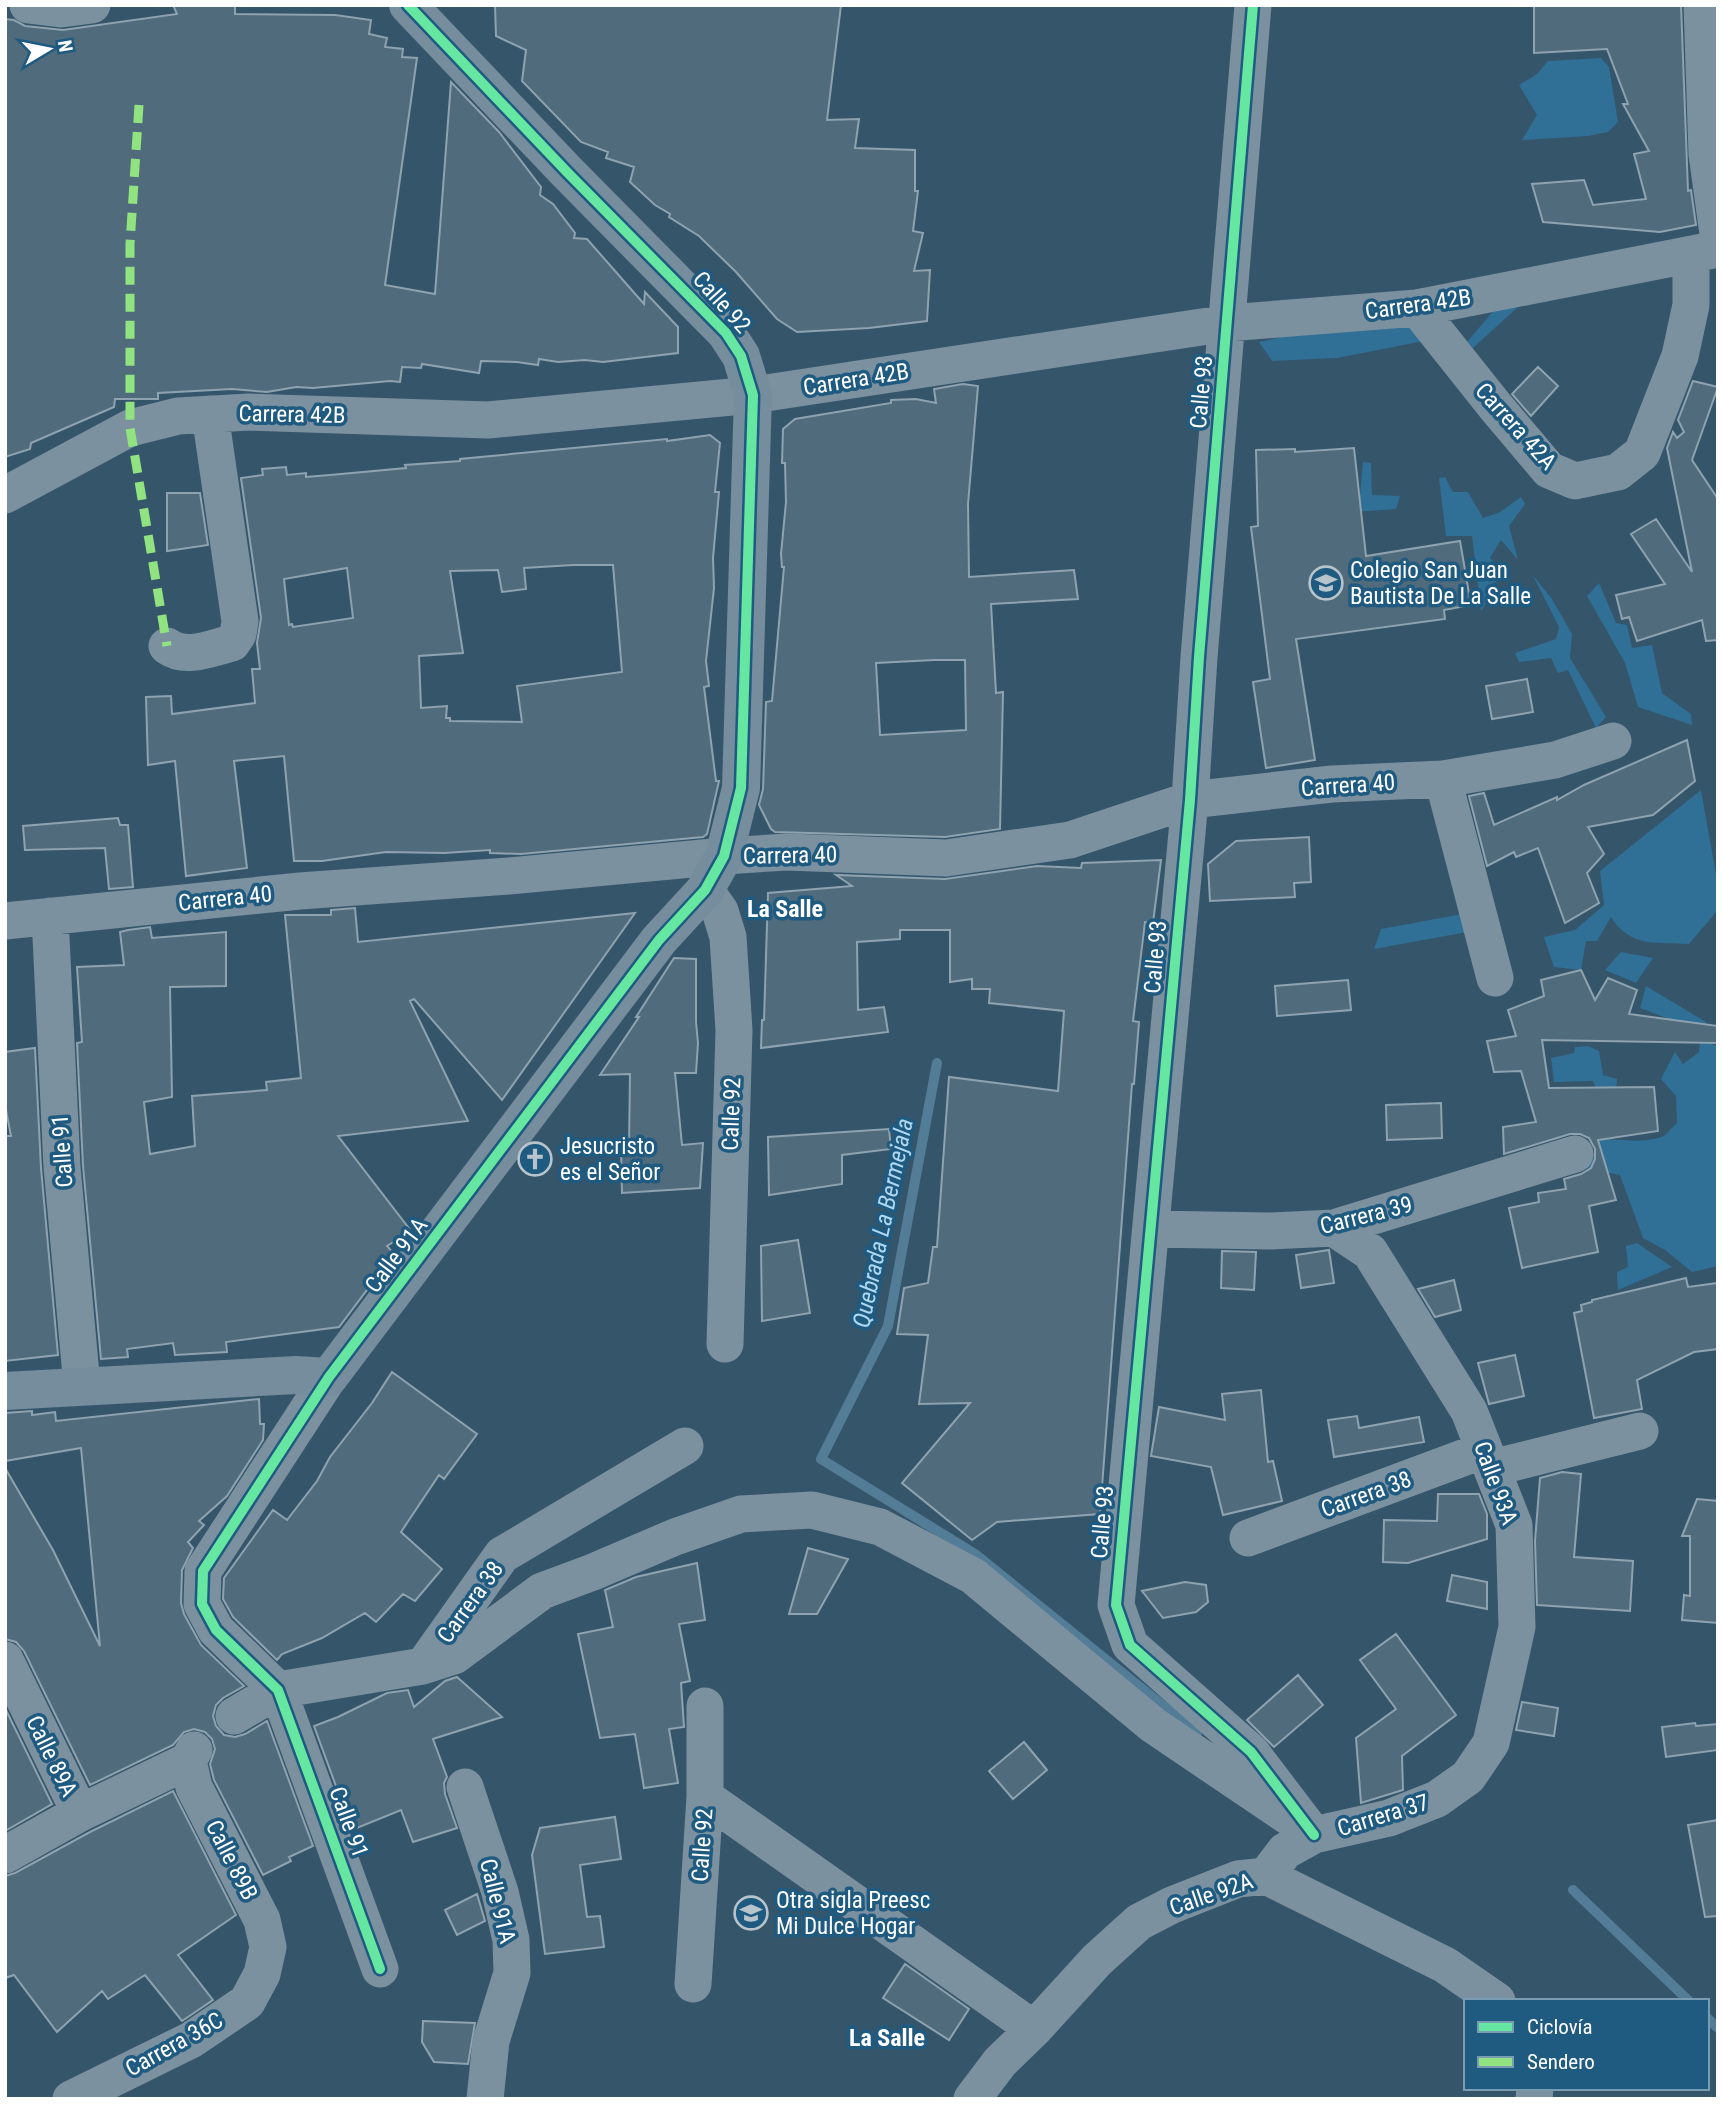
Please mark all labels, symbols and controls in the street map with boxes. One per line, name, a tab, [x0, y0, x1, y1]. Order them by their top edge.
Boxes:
north arrow	[14, 14, 84, 84]
text: N	[53, 38, 78, 54]
street label: Calle 92	[687, 266, 756, 339]
street label: Carrera 42B	[1363, 284, 1473, 325]
street label: Calle 93	[1185, 354, 1218, 430]
street label: Carrera 42B	[801, 358, 911, 401]
street label: Carrera 42A	[1470, 377, 1562, 475]
street label: Carrera 42B	[238, 400, 346, 429]
place label: Colegio San Juan Bautista De La Salle	[1350, 557, 1531, 610]
school or university icon: Colegio San Juan Bautista De La Salle	[1307, 564, 1345, 602]
street label: Carrera 40	[1300, 769, 1396, 802]
street label: Carrera 40	[743, 841, 837, 870]
street label: Carrera 40	[177, 880, 273, 917]
district label: La Salle	[747, 895, 823, 923]
street label: Calle 93	[1139, 919, 1172, 995]
street label: Calle 92	[717, 1077, 746, 1151]
street label: Calle 91	[46, 1113, 79, 1189]
water label: Quebrada La Bermejala	[847, 1116, 919, 1330]
place label: Jesucristo es el Señor	[560, 1133, 660, 1186]
church icon: Jesucristo es el Señor	[516, 1140, 554, 1178]
street label: Carrera 39	[1317, 1191, 1415, 1240]
street label: Calle 91A	[360, 1213, 433, 1298]
street label: Calle 93A	[1468, 1438, 1523, 1529]
street label: Carrera 38	[1317, 1466, 1415, 1523]
street label: Calle 93	[1086, 1484, 1119, 1560]
street label: Carrera 38	[432, 1556, 509, 1648]
street label: Calle 89A	[20, 1711, 83, 1801]
street label: Calle 91	[323, 1783, 374, 1861]
street label: Carrera 37	[1334, 1789, 1432, 1842]
street label: Calle 92	[686, 1807, 719, 1883]
street label: Calle 89B	[200, 1816, 263, 1905]
street label: Calle 91A	[474, 1856, 521, 1946]
street label: Calle 92A	[1166, 1868, 1257, 1921]
place label: Otra sigla Preesc Mi Dulce Hogar	[776, 1887, 930, 1940]
school or university icon: Otra sigla Preesc Mi Dulce Hogar	[732, 1894, 770, 1932]
legend	[1464, 1999, 1709, 2090]
street label: Carrera 36C	[121, 2007, 228, 2082]
text: Ciclovía	[1527, 2015, 1593, 2039]
district label: La Salle	[849, 2024, 925, 2052]
text: Sendero	[1527, 2050, 1595, 2074]

